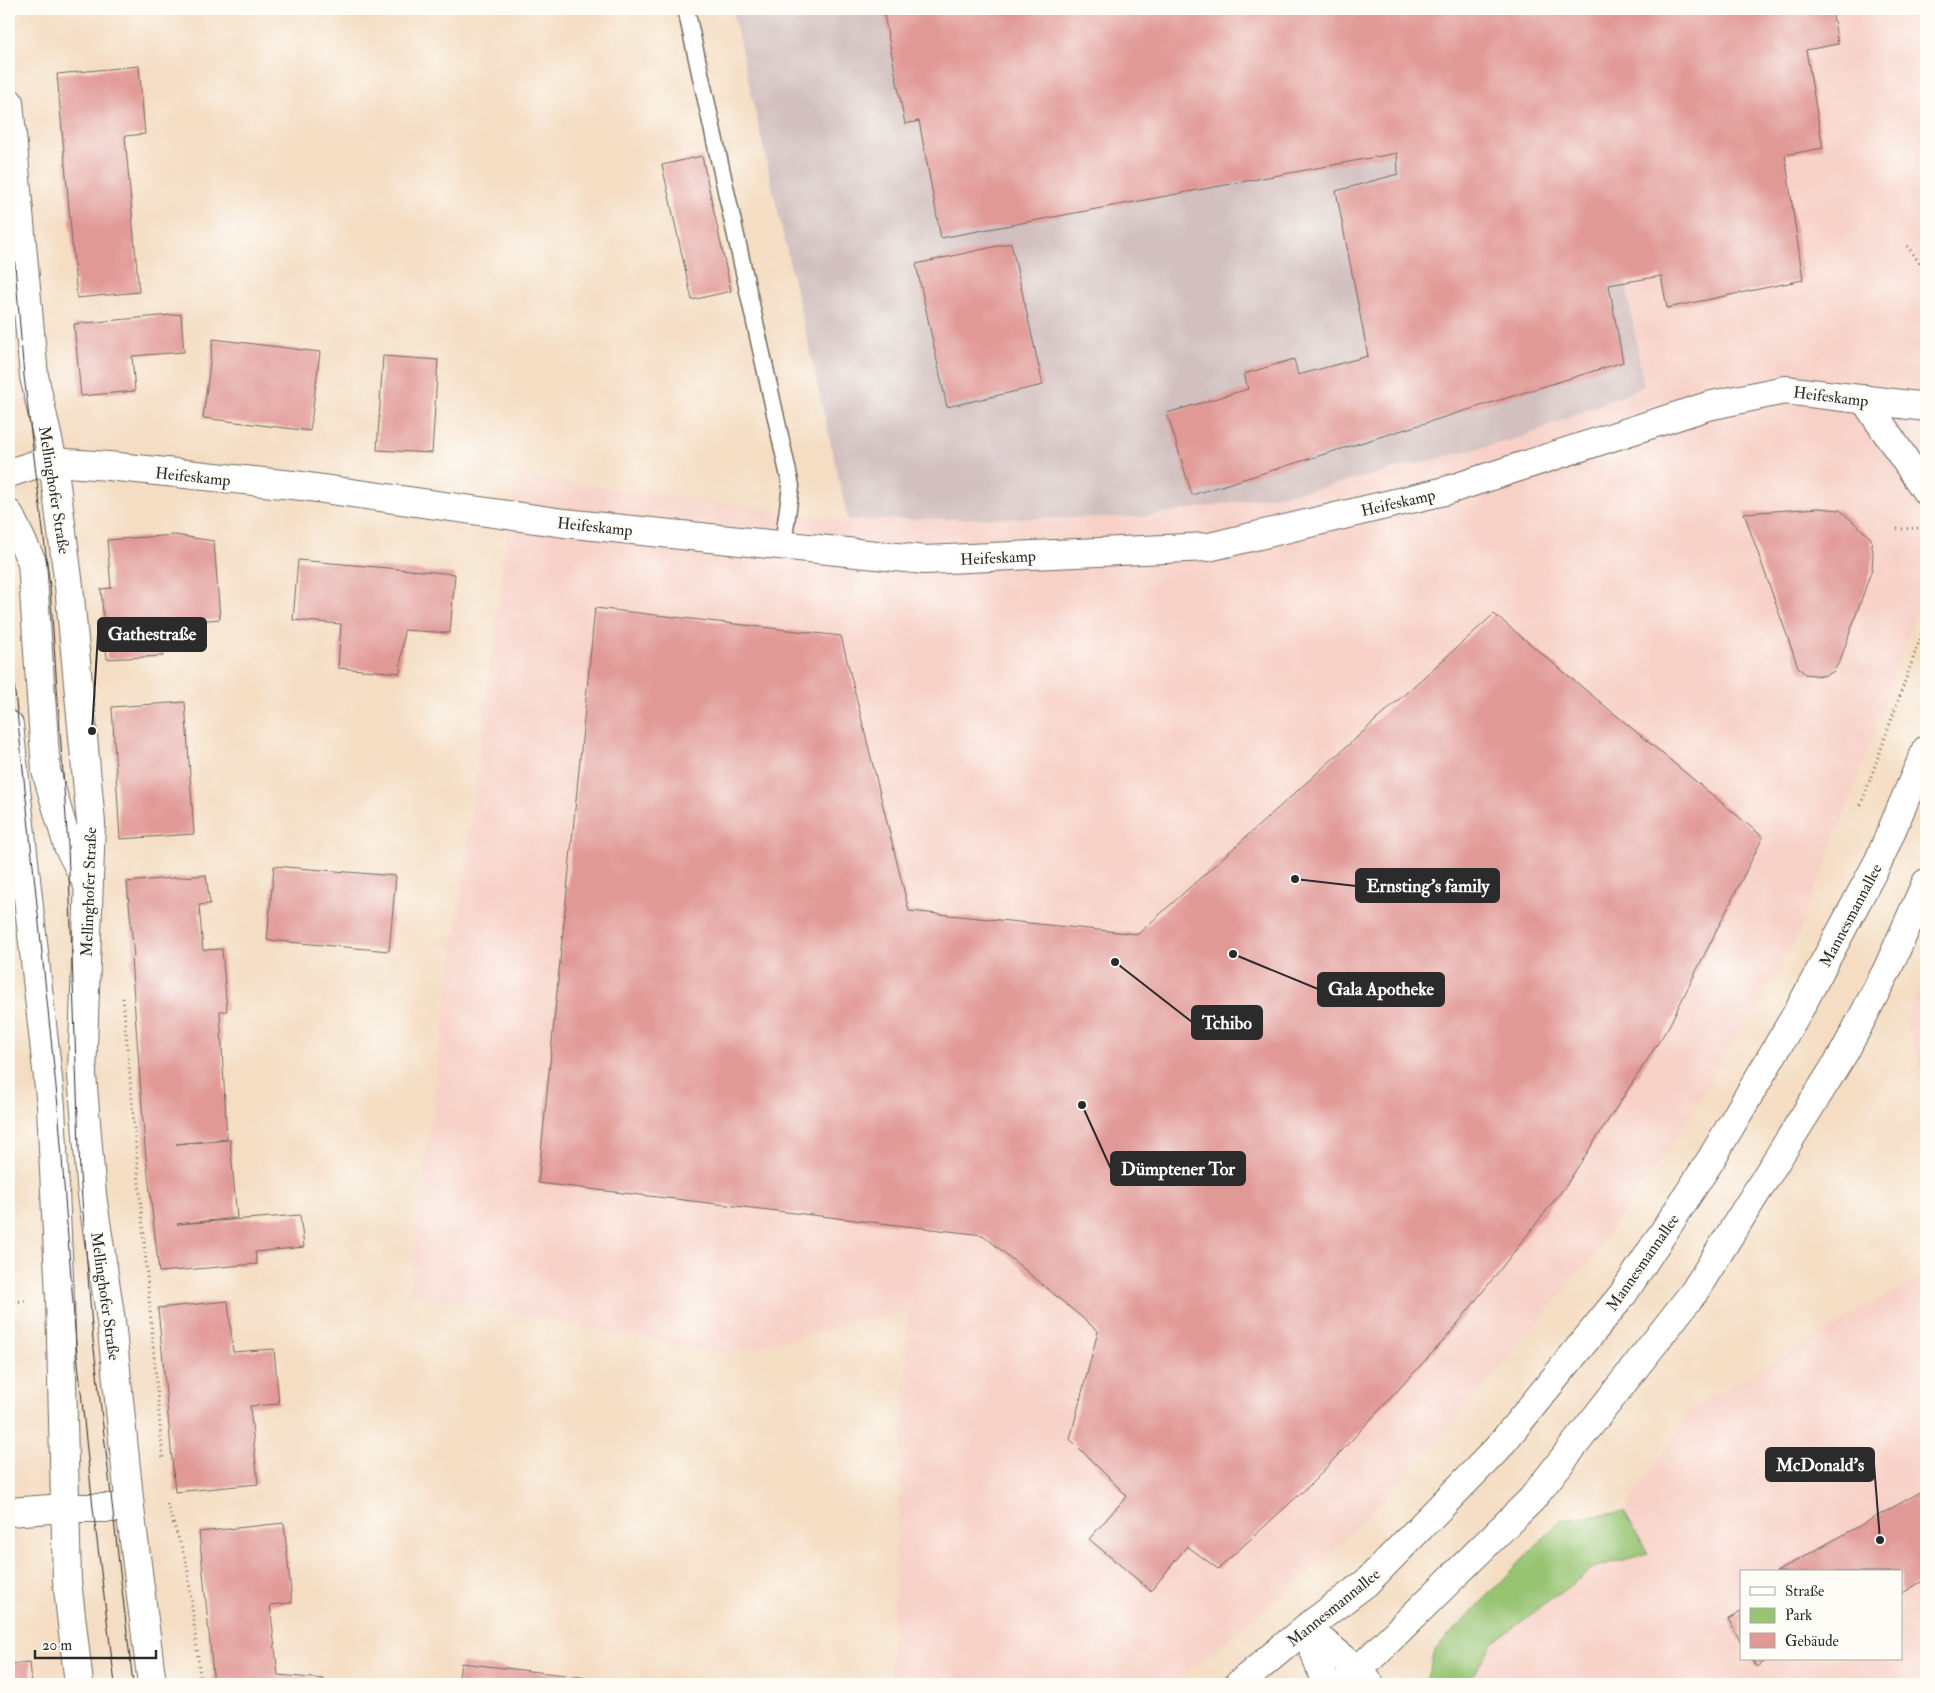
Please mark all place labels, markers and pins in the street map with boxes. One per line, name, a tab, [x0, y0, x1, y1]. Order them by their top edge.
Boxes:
callout: Gathestraße	[98, 618, 206, 651]
callout: Ernsting's family	[1356, 869, 1499, 902]
callout: Gala Apotheke	[1318, 973, 1444, 1006]
callout: Tchibo	[1192, 1006, 1262, 1039]
callout: Dümptener Tor	[1111, 1152, 1245, 1185]
callout: McDonald's	[1766, 1448, 1874, 1481]

